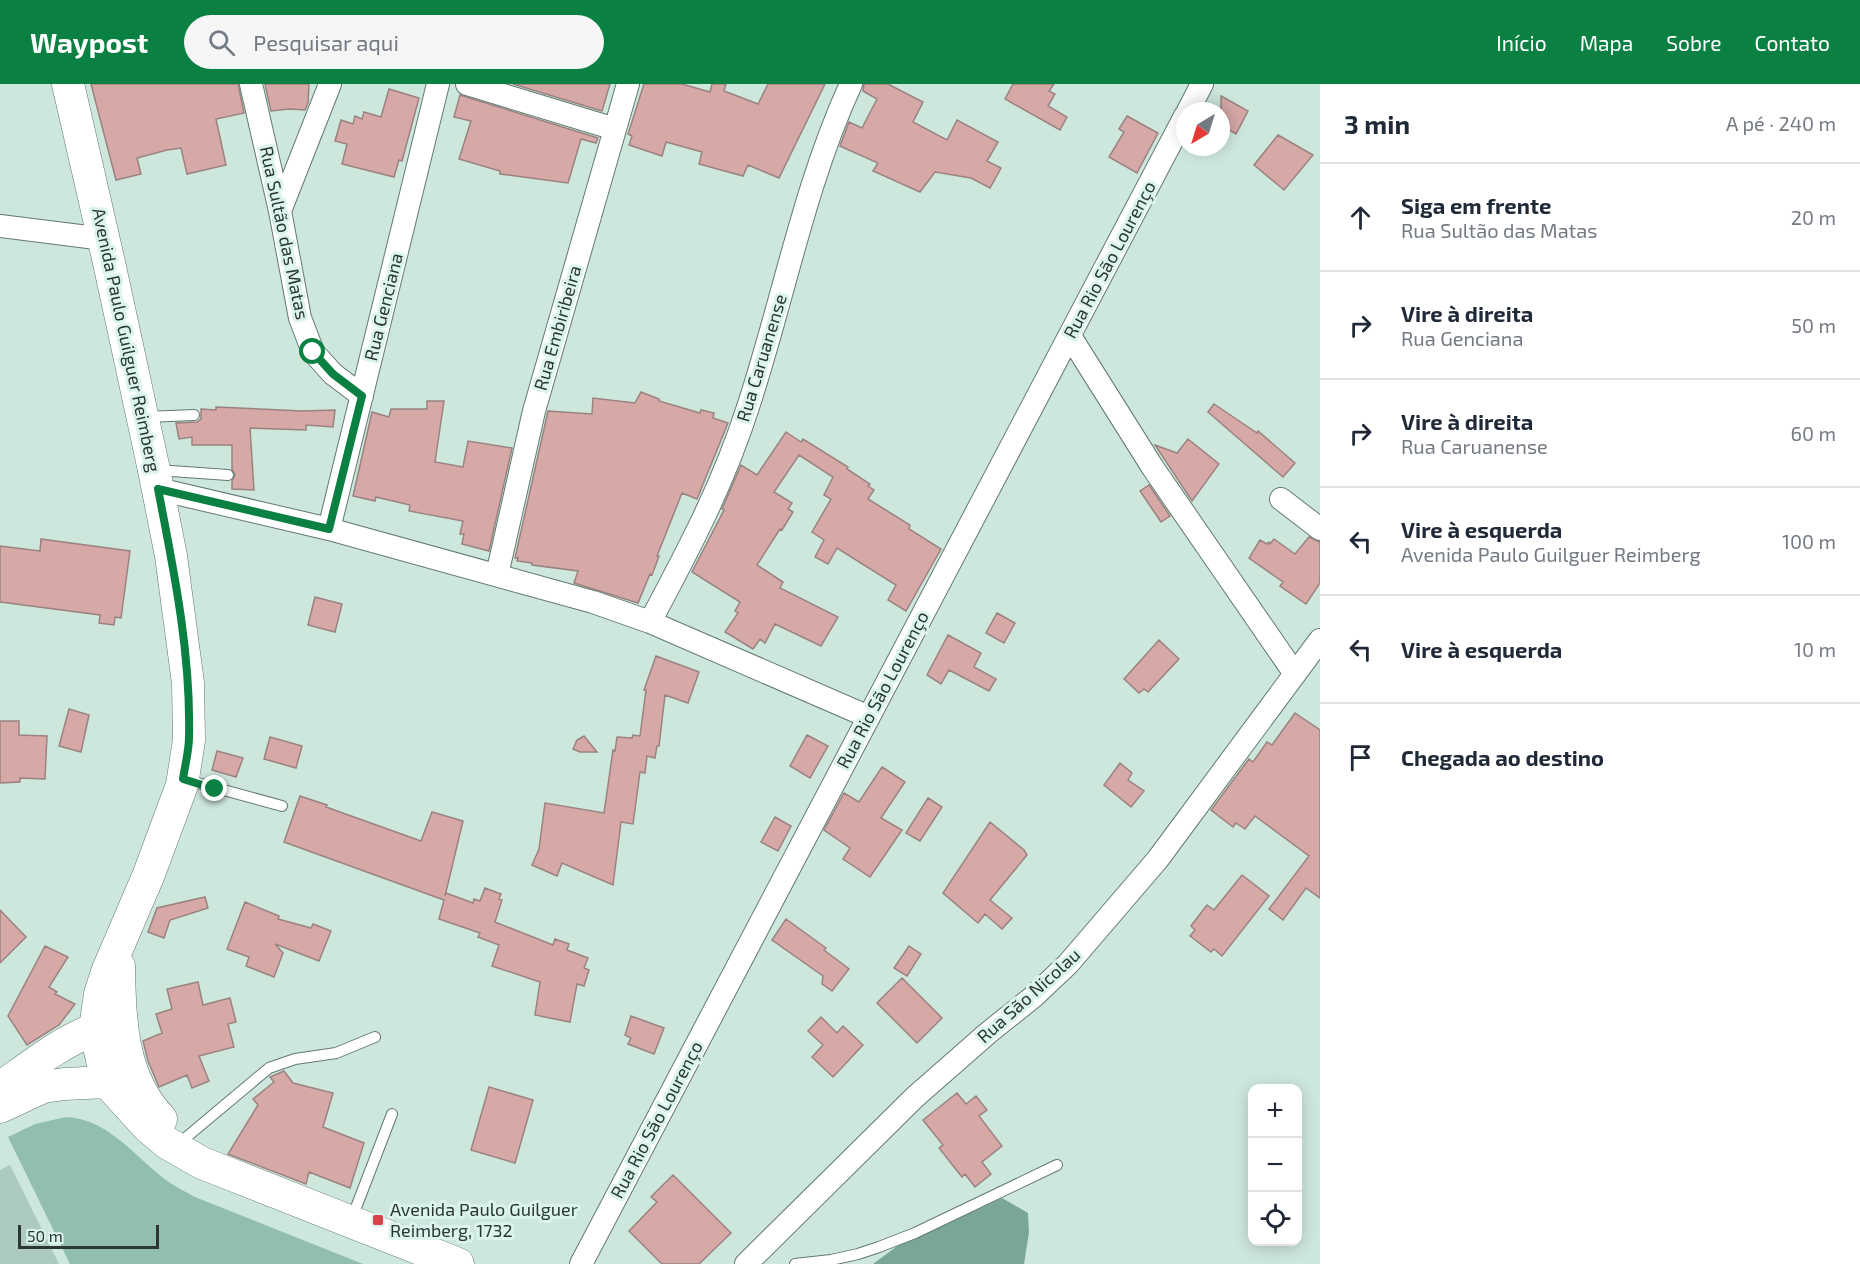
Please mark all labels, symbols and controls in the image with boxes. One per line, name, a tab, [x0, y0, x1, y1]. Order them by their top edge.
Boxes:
search box	[184, 15, 604, 69]
text: Waypost	[30, 25, 148, 59]
icon: search	[205, 26, 238, 59]
text: Pesquisar aqui	[253, 29, 399, 55]
text: Início	[1496, 30, 1547, 55]
text: Mapa	[1580, 30, 1633, 55]
text: Sobre	[1666, 30, 1721, 55]
text: Contato	[1754, 30, 1830, 55]
north arrow	[1176, 102, 1230, 156]
text: 3 min	[1344, 108, 1410, 139]
text: A pé · 240 m	[1726, 111, 1836, 135]
street label: Rua Sultão das Matas	[256, 144, 314, 322]
street label: Rua Rio São Lourenço	[1058, 177, 1161, 342]
text: Siga em frente	[1401, 192, 1551, 218]
icon: ahead	[1344, 201, 1377, 234]
text: 20 m	[1791, 205, 1836, 229]
street label: Avenida Paulo Guilguer Reimberg	[88, 206, 166, 474]
text: Rua Sultão das Matas	[1401, 218, 1597, 242]
street label: Rua Genciana	[359, 251, 407, 363]
street label: Rua Embiribeira	[529, 263, 585, 393]
street label: Rua Caruanense	[731, 291, 791, 424]
text: Vire à direita	[1401, 300, 1533, 326]
icon: right	[1344, 309, 1377, 342]
text: 50 m	[1791, 313, 1836, 337]
text: Rua Genciana	[1401, 326, 1523, 350]
route start	[299, 338, 325, 364]
text: Vire à direita	[1401, 408, 1533, 434]
icon: right	[1344, 417, 1377, 450]
text: 60 m	[1791, 421, 1836, 445]
text: Rua Caruanense	[1401, 434, 1548, 458]
text: Vire à esquerda	[1401, 516, 1562, 542]
icon: left	[1344, 525, 1377, 558]
text: 100 m	[1782, 529, 1836, 553]
text: Avenida Paulo Guilguer Reimberg	[1401, 542, 1701, 566]
street label: Rua Rio São Lourenço	[831, 607, 934, 772]
icon: left	[1344, 633, 1377, 666]
text: Vire à esquerda	[1401, 636, 1562, 662]
text: 10 m	[1794, 637, 1836, 661]
icon: arrive	[1344, 741, 1377, 774]
text: Chegada ao destino	[1401, 744, 1604, 770]
route end	[201, 775, 227, 801]
street label: Rua São Nicolau	[972, 943, 1084, 1047]
street label: Rua Rio São Lourenço	[605, 1037, 708, 1202]
map controls	[1248, 1084, 1302, 1246]
button: +	[1248, 1084, 1302, 1138]
button: −	[1248, 1138, 1302, 1192]
button: locate	[1248, 1192, 1302, 1246]
place label: Avenida Paulo Guilguer Reimberg, 1732	[390, 1198, 578, 1241]
marker: Avenida Paulo Guilguer Reimberg, 1732	[371, 1213, 385, 1227]
scale bar	[18, 1222, 159, 1250]
text: 50 m	[27, 1226, 63, 1245]

